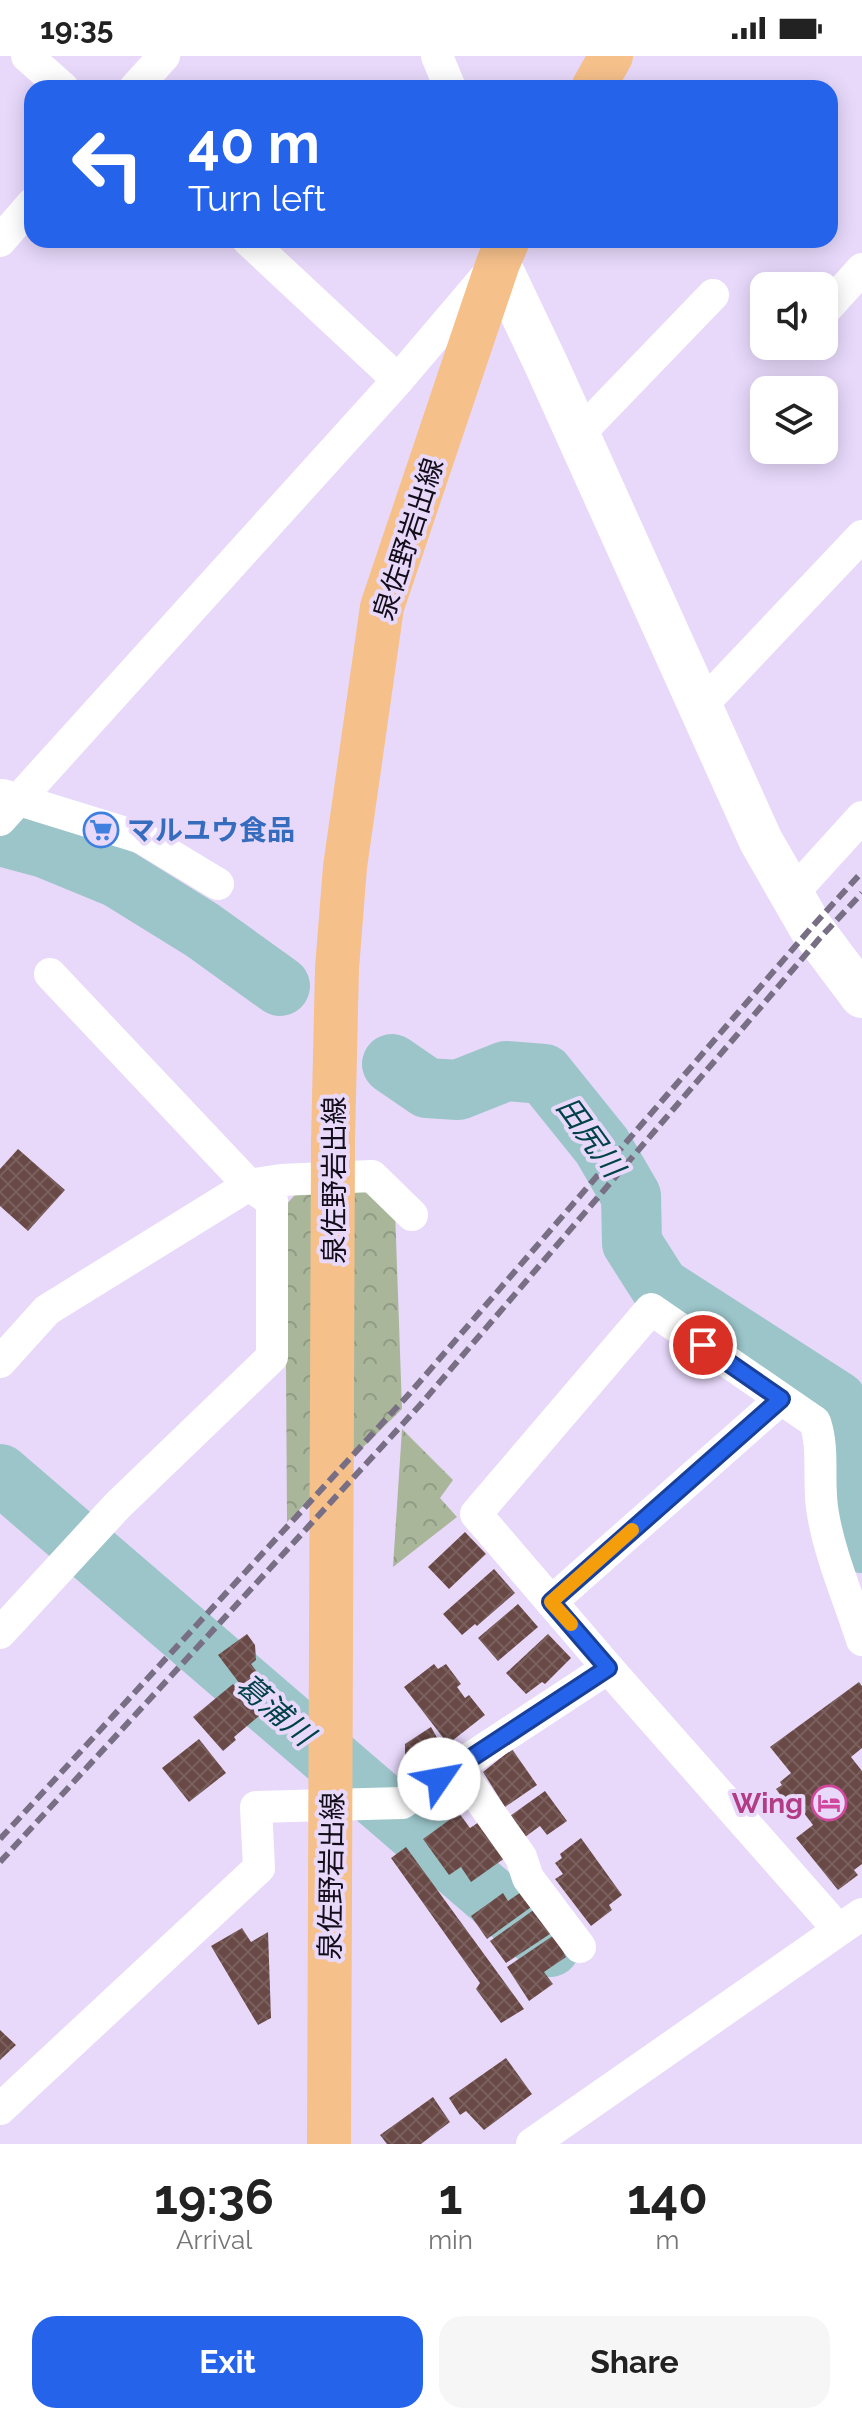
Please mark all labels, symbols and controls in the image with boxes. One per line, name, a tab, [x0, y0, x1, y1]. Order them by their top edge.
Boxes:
text: 19:35	[40, 11, 113, 46]
text: 40 m	[188, 110, 320, 176]
icon: left	[56, 112, 160, 216]
text: Turn left	[188, 177, 326, 219]
map controls	[750, 272, 838, 464]
button: sound	[750, 272, 838, 360]
button: layers	[750, 376, 838, 464]
street label: 泉佐野岩出線	[367, 454, 450, 624]
supermarket icon: マルユウ食品	[82, 811, 120, 849]
place label: マルユウ食品	[127, 814, 295, 847]
water label: 田尻川	[550, 1090, 633, 1186]
street label: 泉佐野岩出線	[318, 1096, 351, 1264]
pin	[669, 1311, 737, 1379]
icon: arrive	[681, 1323, 725, 1367]
water label: 葛浦川	[230, 1667, 323, 1754]
position arrow	[397, 1737, 481, 1821]
hotel icon: Wing	[810, 1784, 848, 1822]
place label: Wing	[732, 1787, 803, 1820]
street label: 泉佐野岩出線	[314, 1792, 349, 1960]
text: 19:36	[154, 2169, 274, 2225]
text: 1	[439, 2169, 462, 2225]
text: 140	[627, 2169, 708, 2225]
text: Arrival	[176, 2225, 252, 2255]
text: min	[428, 2225, 473, 2255]
text: m	[656, 2225, 679, 2255]
button: Exit	[32, 2316, 423, 2408]
button: Share	[439, 2316, 830, 2408]

